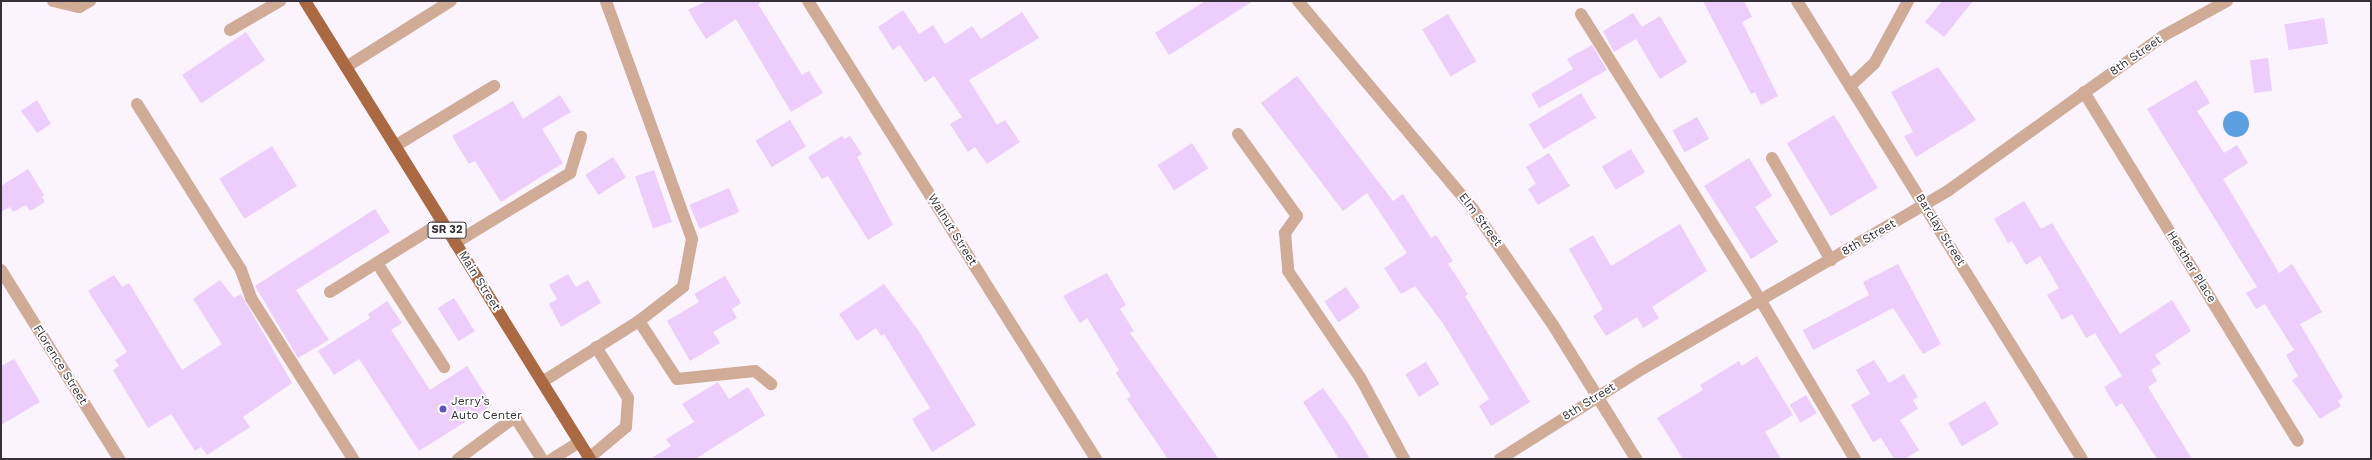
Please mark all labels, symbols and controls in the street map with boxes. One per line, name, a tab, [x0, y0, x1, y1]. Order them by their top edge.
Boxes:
street label: 8th Street	[2107, 33, 2165, 79]
street label: Elm Street	[1455, 191, 1505, 249]
street label: Barclay Street	[1912, 191, 1968, 269]
street label: Walnut Street	[924, 192, 980, 268]
street label: 8th Street	[1839, 217, 1899, 259]
road number: SR 32	[427, 221, 467, 239]
street label: Heather Place	[2163, 228, 2219, 306]
street label: Main Street	[455, 248, 503, 314]
street label: Florence Street	[30, 323, 90, 407]
street label: 8th Street	[1560, 380, 1618, 424]
place label: Jerry’s Auto Center	[451, 395, 522, 423]
marker: Jerry’s Auto Center	[438, 404, 448, 414]

